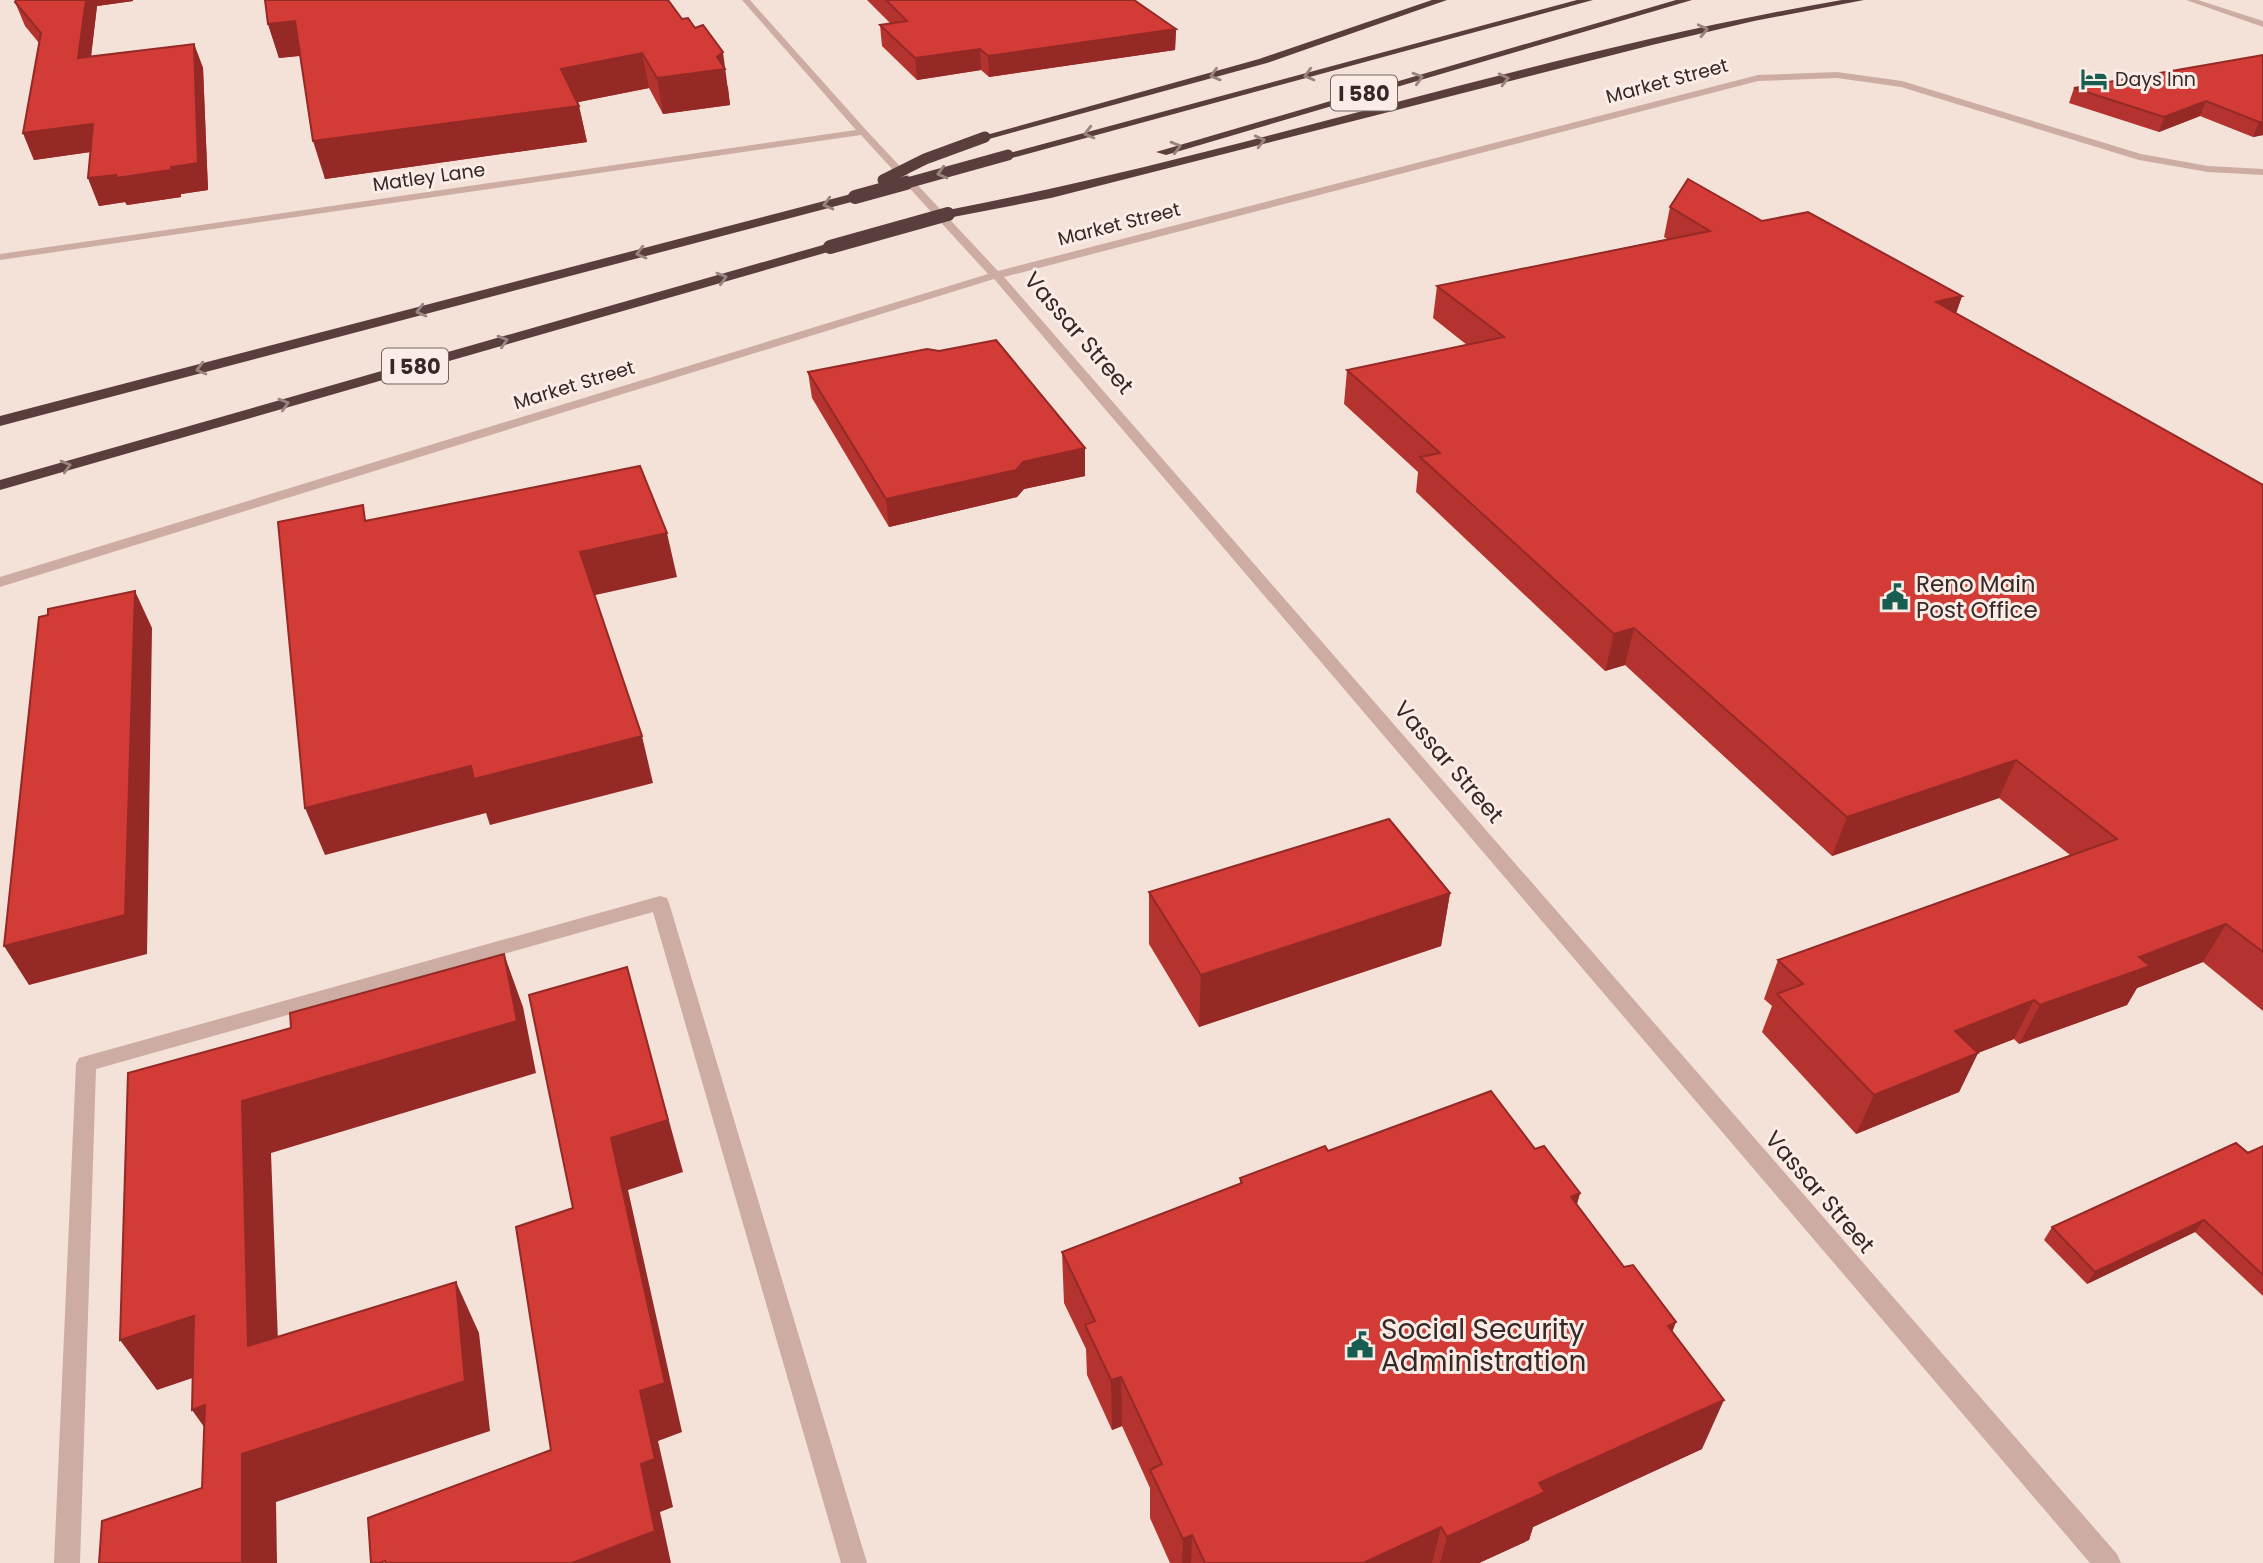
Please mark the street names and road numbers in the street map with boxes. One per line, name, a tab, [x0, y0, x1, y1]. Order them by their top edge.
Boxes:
street label: Market Street	[1603, 52, 1731, 110]
road number: I 580	[1331, 76, 1397, 110]
street label: Matley Lane	[371, 156, 487, 198]
street label: Market Street	[1055, 196, 1183, 252]
street label: Vassar Street	[1017, 265, 1141, 401]
road number: I 580	[382, 348, 448, 384]
street label: Market Street	[510, 354, 638, 416]
street label: Vassar Street	[1387, 694, 1511, 830]
street label: Vassar Street	[1758, 1124, 1882, 1260]

